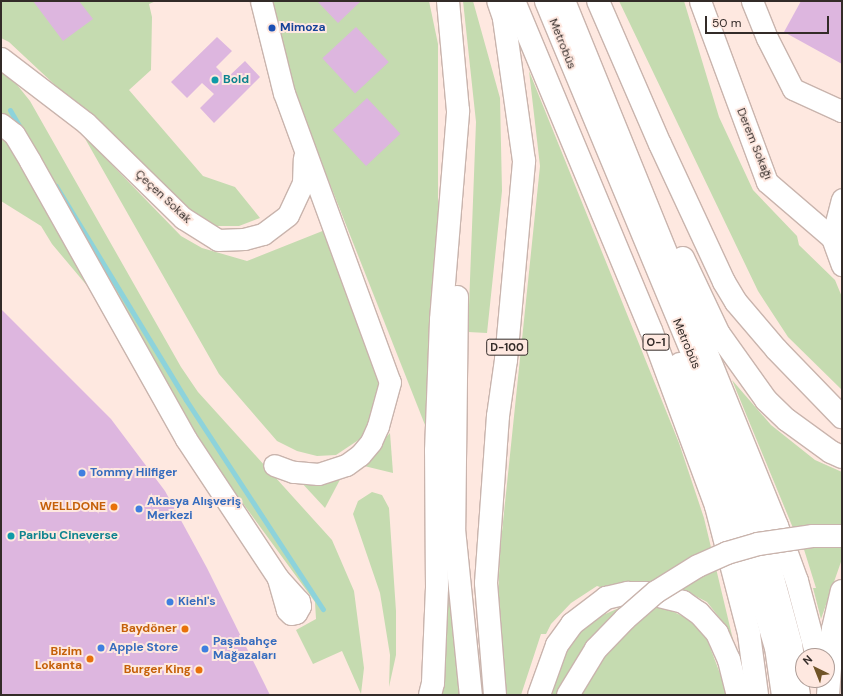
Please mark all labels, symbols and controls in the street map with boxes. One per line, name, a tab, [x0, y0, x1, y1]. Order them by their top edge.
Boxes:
scale bar	[707, 8, 831, 34]
text: 50 m	[712, 15, 741, 31]
street label: Metrobüs	[545, 17, 579, 71]
place label: Mimoza	[280, 21, 325, 35]
marker: Mimoza	[267, 23, 277, 33]
place label: Bold	[223, 73, 249, 87]
marker: Bold	[210, 75, 220, 85]
street label: Derem Sokağı	[733, 106, 775, 182]
street label: Çeçen Sokak	[132, 167, 194, 227]
street label: Metrobüs	[669, 317, 703, 371]
road number: O-1	[642, 333, 670, 351]
road number: D-100	[486, 338, 528, 356]
place label: Tommy Hilfiger	[90, 466, 177, 480]
marker: Tommy Hilfiger	[77, 468, 87, 478]
place label: Akasya Alışveriş Merkezi	[147, 495, 241, 523]
place label: WELLDONE	[40, 500, 106, 514]
marker: WELLDONE	[109, 502, 119, 512]
marker: Akasya Alışveriş Merkezi	[134, 504, 144, 514]
place label: Paribu Cineverse	[19, 529, 118, 543]
marker: Paribu Cineverse	[6, 531, 16, 541]
place label: Kiehl's	[178, 595, 216, 609]
marker: Kiehl's	[165, 597, 175, 607]
place label: Baydöner	[121, 622, 177, 636]
marker: Baydöner	[180, 624, 190, 634]
place label: Paşabahçe Mağazaları	[213, 635, 277, 663]
place label: Apple Store	[109, 641, 178, 655]
marker: Apple Store	[96, 643, 106, 653]
marker: Paşabahçe Mağazaları	[200, 644, 210, 654]
place label: Bizim Lokanta	[35, 645, 82, 673]
north arrow	[795, 648, 835, 688]
text: N	[800, 652, 815, 668]
marker: Bizim Lokanta	[85, 654, 95, 664]
place label: Burger King	[124, 663, 191, 677]
marker: Burger King	[194, 665, 204, 675]

